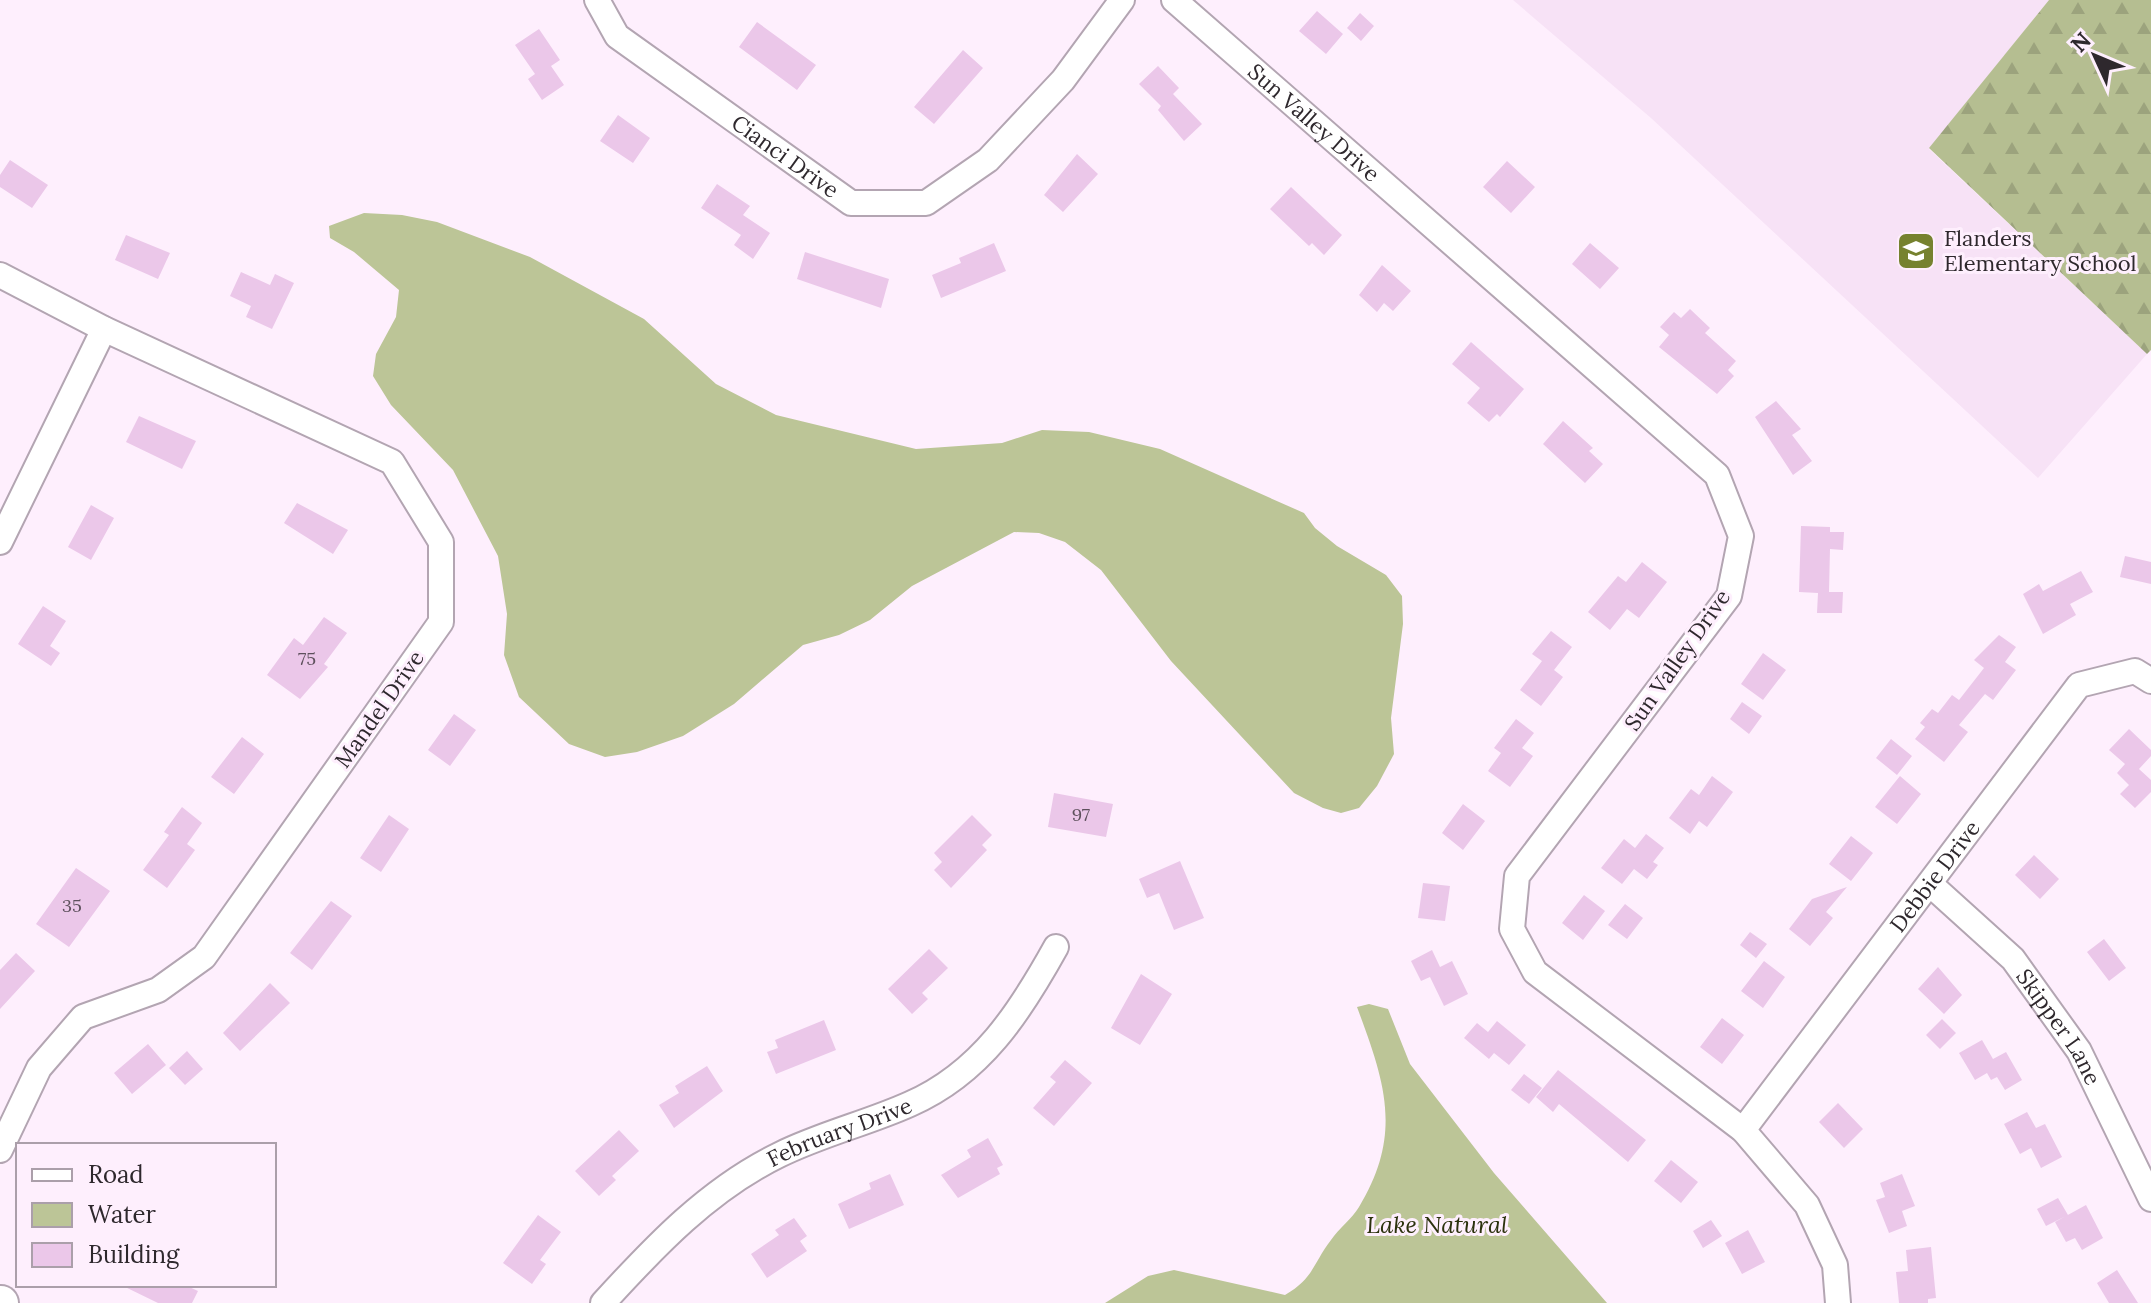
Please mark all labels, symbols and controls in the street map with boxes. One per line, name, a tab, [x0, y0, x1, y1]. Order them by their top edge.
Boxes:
north arrow	[2055, 16, 2135, 96]
text: N	[2065, 26, 2097, 58]
street label: Sun Valley Drive	[1242, 57, 1386, 188]
street label: Cianci Drive	[726, 108, 844, 204]
place label: Flanders Elementary School	[1944, 224, 2137, 277]
school or university icon: Flanders Elementary School	[1895, 230, 1937, 272]
street label: Sun Valley Drive	[1618, 584, 1736, 736]
street label: Mandel Drive	[328, 645, 430, 773]
house number: 75	[298, 647, 316, 670]
house number: 97	[1072, 803, 1090, 826]
street label: Debbie Drive	[1883, 815, 1986, 938]
house number: 35	[62, 894, 82, 917]
street label: Skipper Lane	[2010, 963, 2107, 1089]
street label: February Drive	[762, 1091, 916, 1173]
legend	[16, 1143, 276, 1287]
text: Road	[88, 1159, 144, 1190]
text: Water	[88, 1199, 156, 1230]
water label: Lake Natural	[1366, 1209, 1508, 1240]
text: Building	[88, 1239, 180, 1270]

